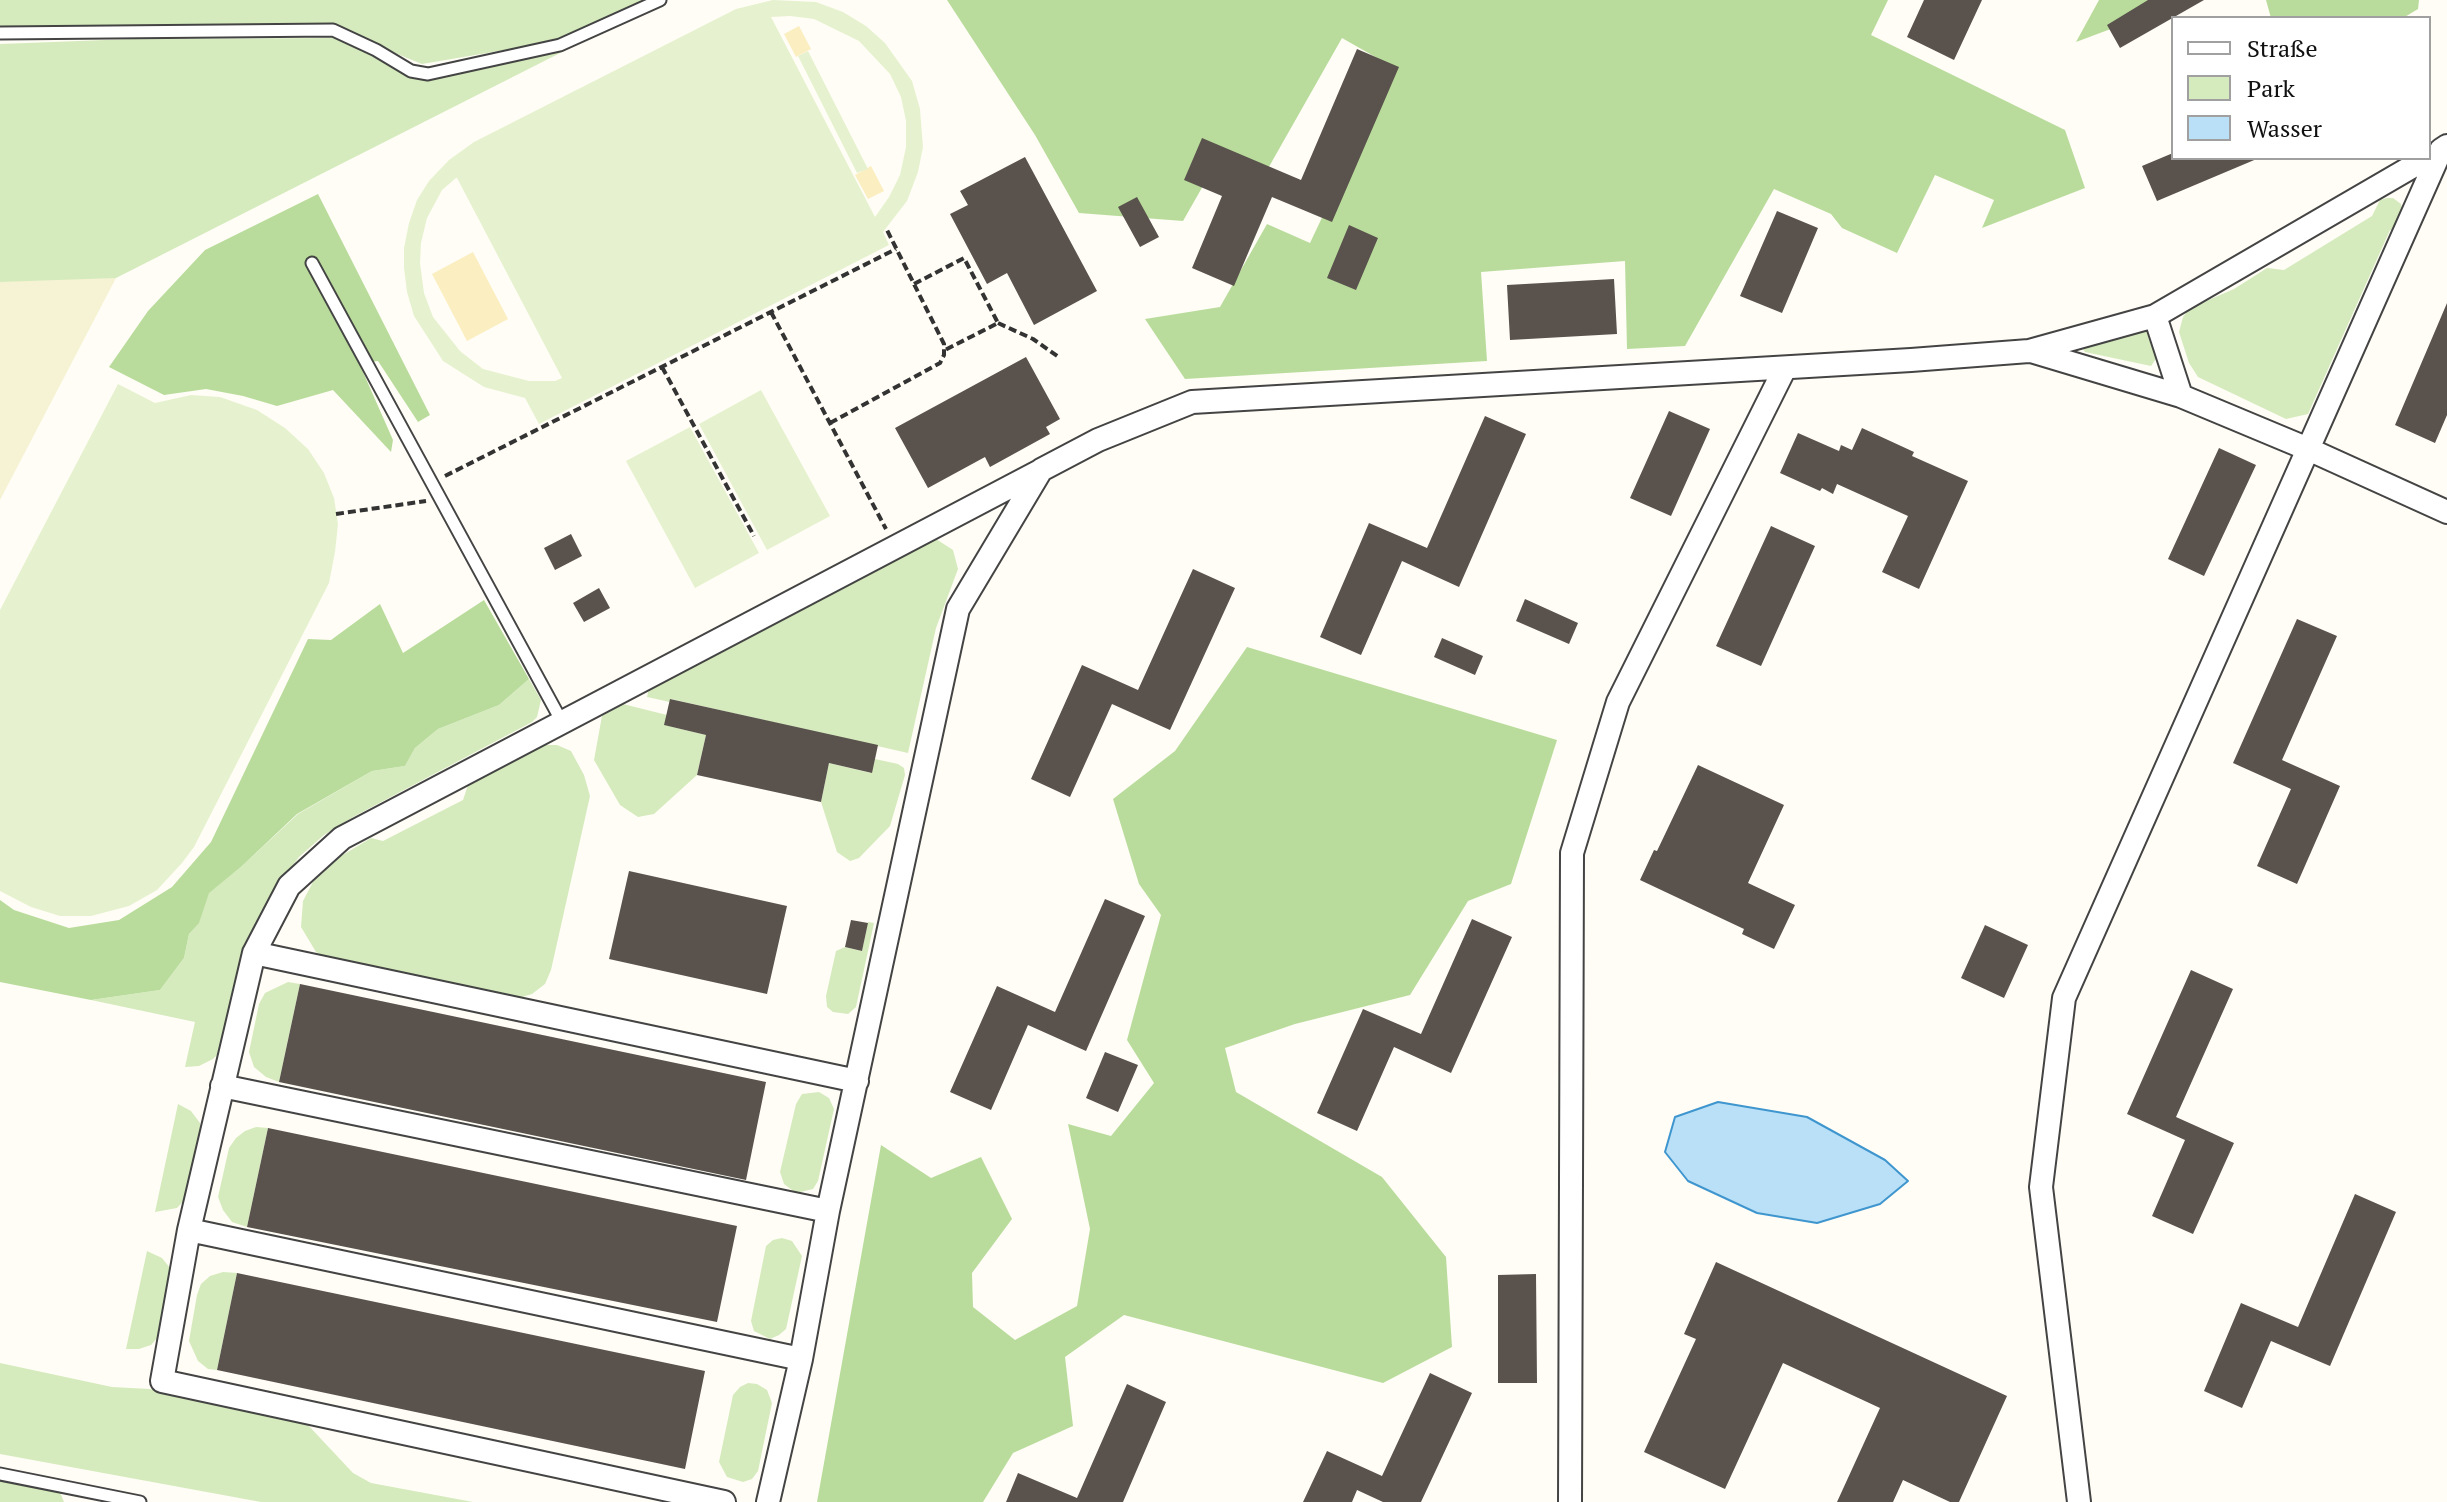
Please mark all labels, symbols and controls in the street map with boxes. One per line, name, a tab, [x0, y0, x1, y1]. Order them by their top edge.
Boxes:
legend	[2171, 16, 2431, 160]
text: Straße	[2247, 32, 2318, 64]
text: Park	[2247, 72, 2295, 104]
text: Wasser	[2247, 112, 2322, 144]

